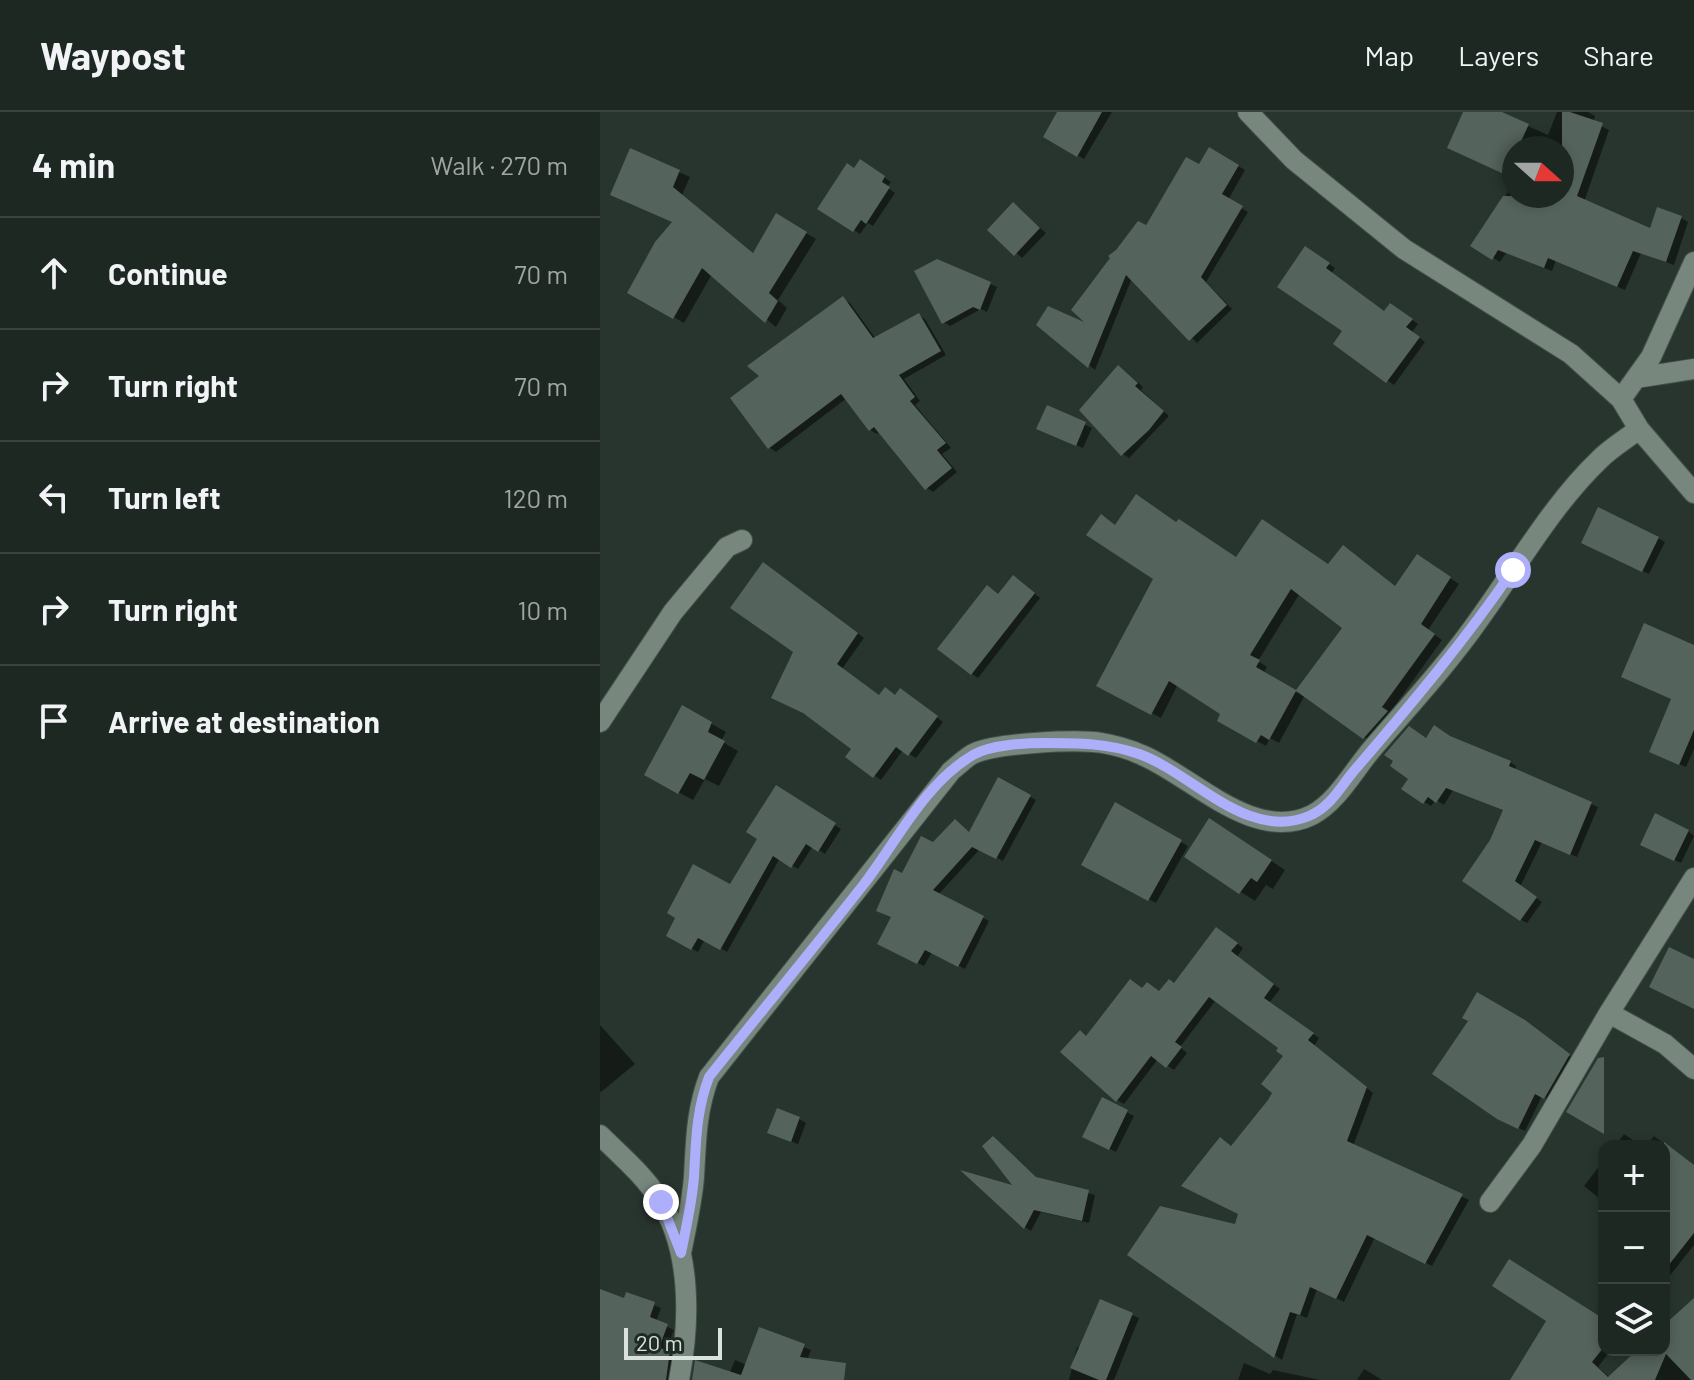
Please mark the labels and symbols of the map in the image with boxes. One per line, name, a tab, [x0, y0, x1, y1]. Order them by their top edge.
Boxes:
north arrow	[1502, 136, 1574, 208]
route start	[1495, 552, 1531, 588]
route end	[643, 1184, 679, 1220]
scale bar	[624, 1324, 722, 1360]

